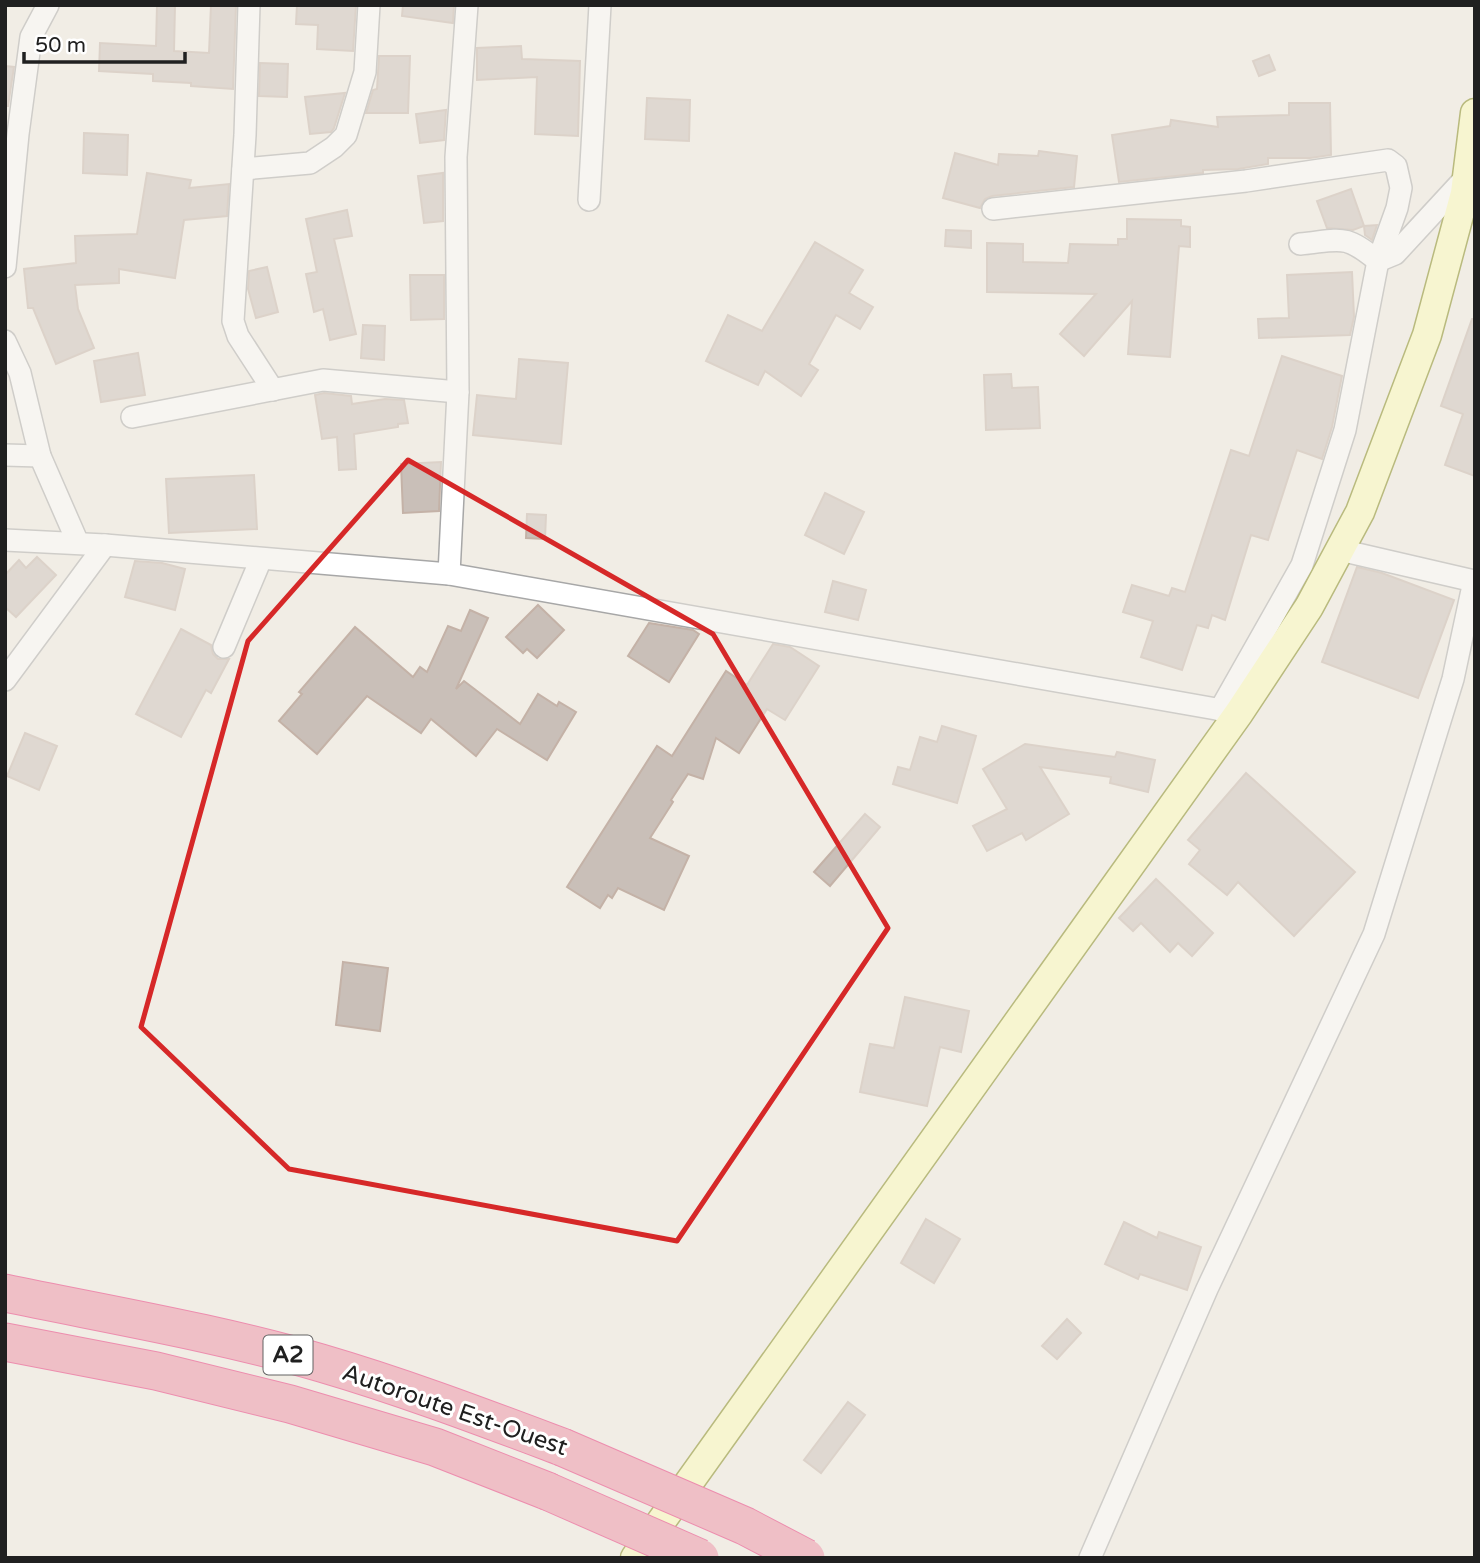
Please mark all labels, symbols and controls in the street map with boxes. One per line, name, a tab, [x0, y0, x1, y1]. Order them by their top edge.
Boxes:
scale bar	[24, 21, 186, 65]
text: 50 m	[35, 33, 86, 58]
road number: A2	[264, 1336, 312, 1374]
street label: Autoroute Est-Ouest	[339, 1358, 571, 1462]

